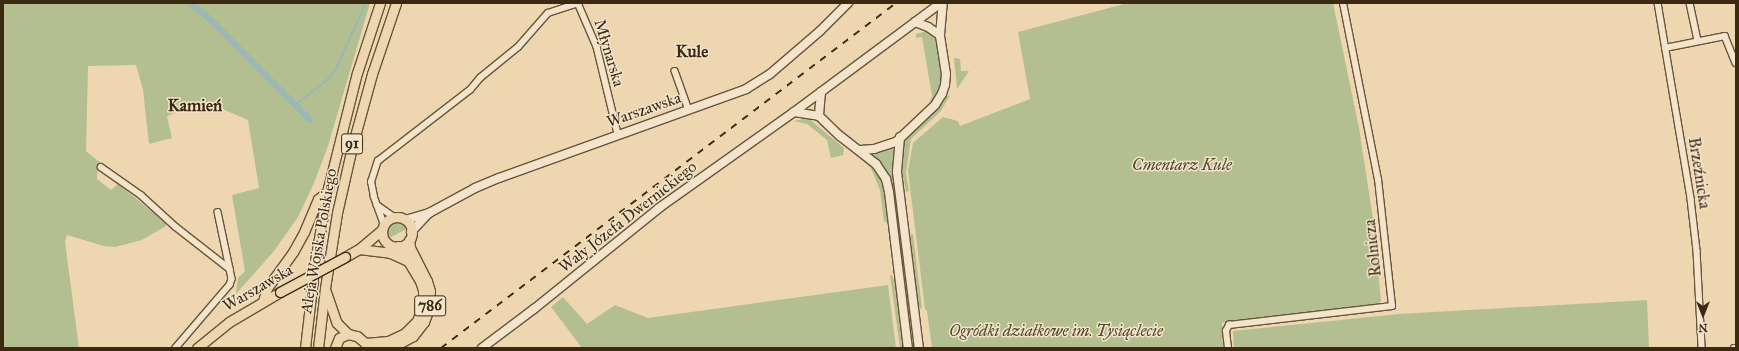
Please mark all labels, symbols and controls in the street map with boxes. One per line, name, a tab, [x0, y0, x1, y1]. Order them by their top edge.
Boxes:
street label: Młynarska	[590, 17, 628, 89]
district label: Kule	[676, 42, 708, 62]
street label: Warszawska	[604, 88, 684, 132]
district label: Kamień	[168, 96, 222, 116]
road number: 91	[341, 131, 363, 157]
street label: Brzeźnicka	[1684, 136, 1714, 210]
park label: Cmentarz Kule	[1132, 155, 1232, 175]
street label: Wały Józefa Dwernickiego	[555, 157, 701, 277]
street label: Aleja Wojska Polskiego	[297, 167, 341, 315]
street label: Rolnicza	[1360, 218, 1386, 278]
street label: Warszawska	[220, 260, 296, 316]
road number: 786	[414, 293, 446, 319]
north arrow	[1683, 295, 1723, 335]
park label: Ogródki działkowe im. Tysiąclecie	[949, 321, 1163, 341]
text: N	[1698, 321, 1708, 334]

